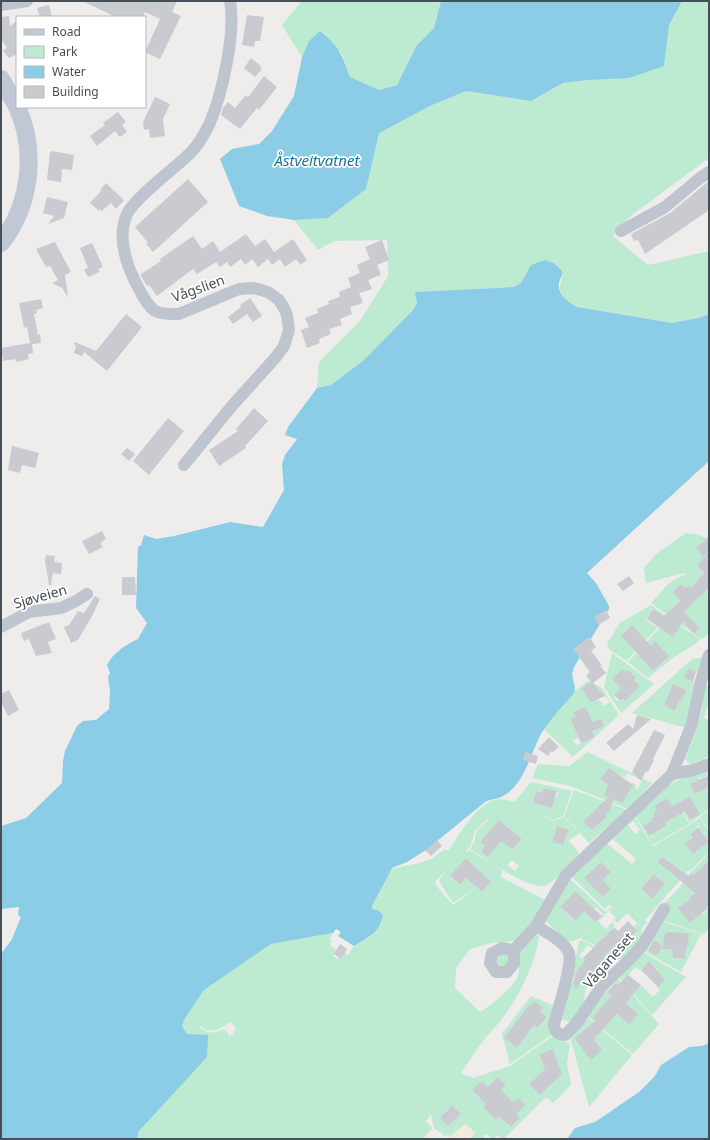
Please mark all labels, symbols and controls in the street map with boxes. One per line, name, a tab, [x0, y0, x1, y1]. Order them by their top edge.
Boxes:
legend	[16, 16, 146, 108]
text: Road	[52, 23, 81, 40]
text: Park	[52, 43, 78, 60]
text: Water	[52, 63, 86, 80]
text: Building	[52, 83, 99, 100]
water label: Åstveitvatnet	[274, 150, 360, 170]
street label: Vågslien	[169, 270, 227, 306]
street label: Sjøveien	[11, 579, 69, 613]
street label: Våganeset	[578, 928, 638, 992]

